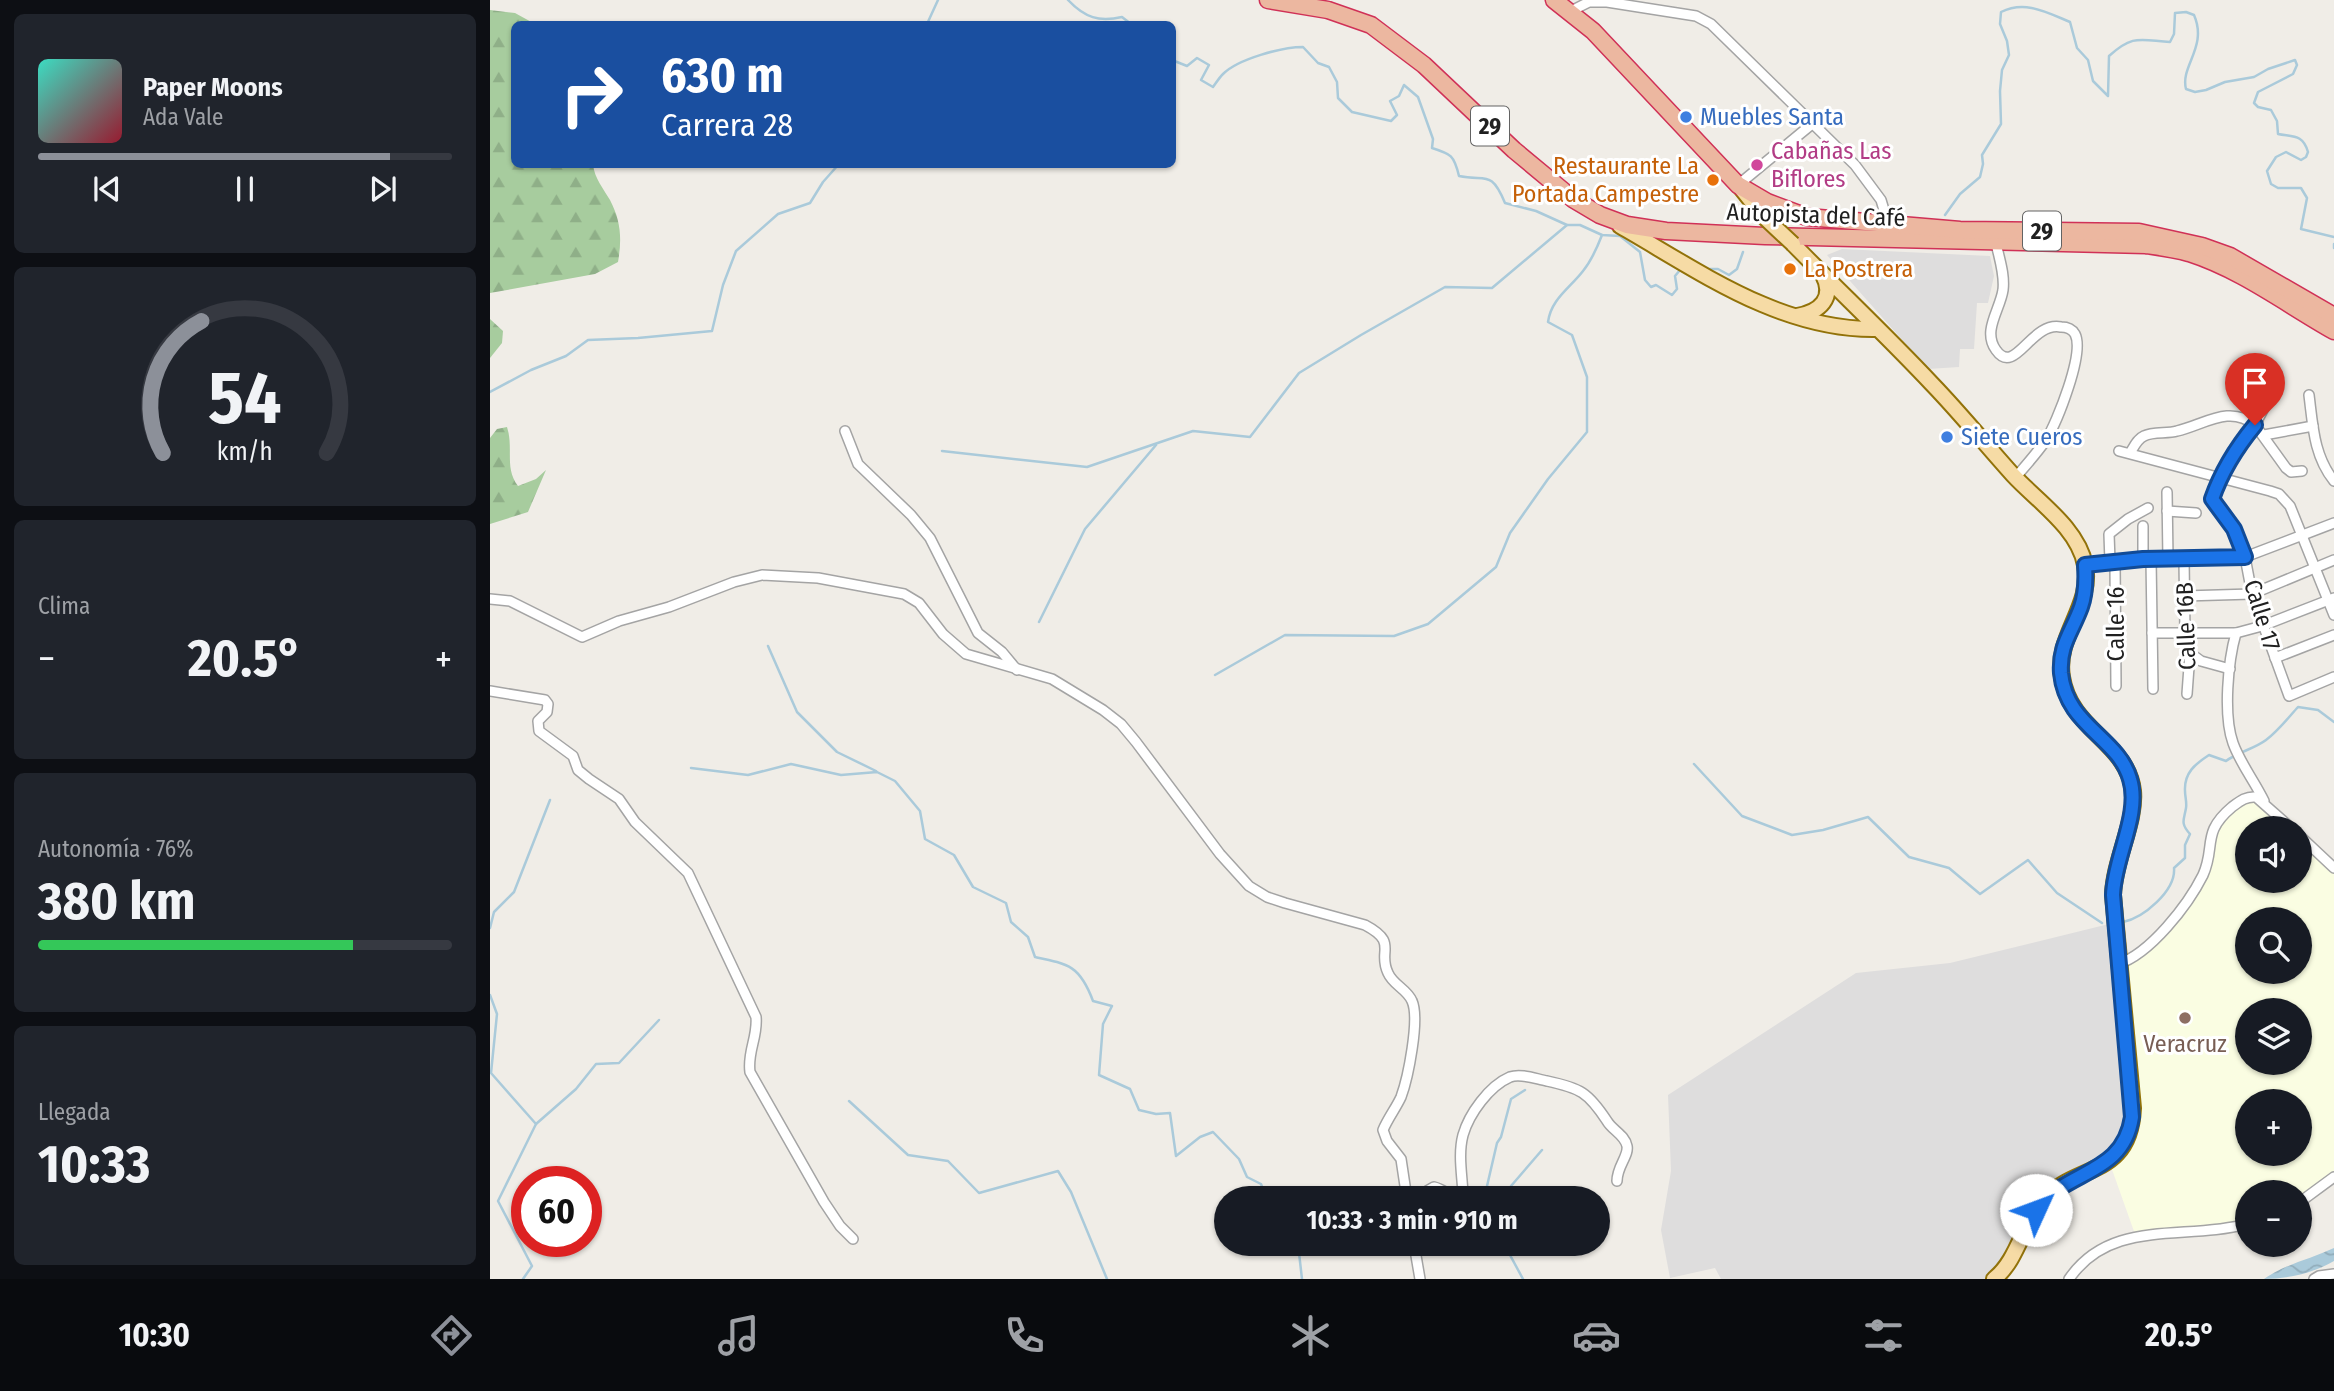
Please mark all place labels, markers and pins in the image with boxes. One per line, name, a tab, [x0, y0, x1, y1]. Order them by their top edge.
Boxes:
place label: Muebles Santa	[1700, 103, 1844, 131]
marker: Muebles Santa	[1678, 109, 1694, 125]
place label: Cabañas Las Biflores	[1771, 137, 1891, 193]
place label: Restaurante La Portada Campestre	[1512, 152, 1699, 208]
marker: Cabañas Las Biflores	[1749, 157, 1765, 173]
marker: Restaurante La Portada Campestre	[1705, 172, 1721, 188]
place label: La Postrera	[1804, 255, 1913, 283]
marker: La Postrera	[1782, 261, 1798, 277]
pin	[2225, 353, 2285, 425]
place label: Siete Cueros	[1961, 423, 2083, 451]
marker: Siete Cueros	[1939, 429, 1955, 445]
marker: Veracruz	[2177, 1010, 2193, 1026]
place label: Veracruz	[2143, 1030, 2227, 1058]

